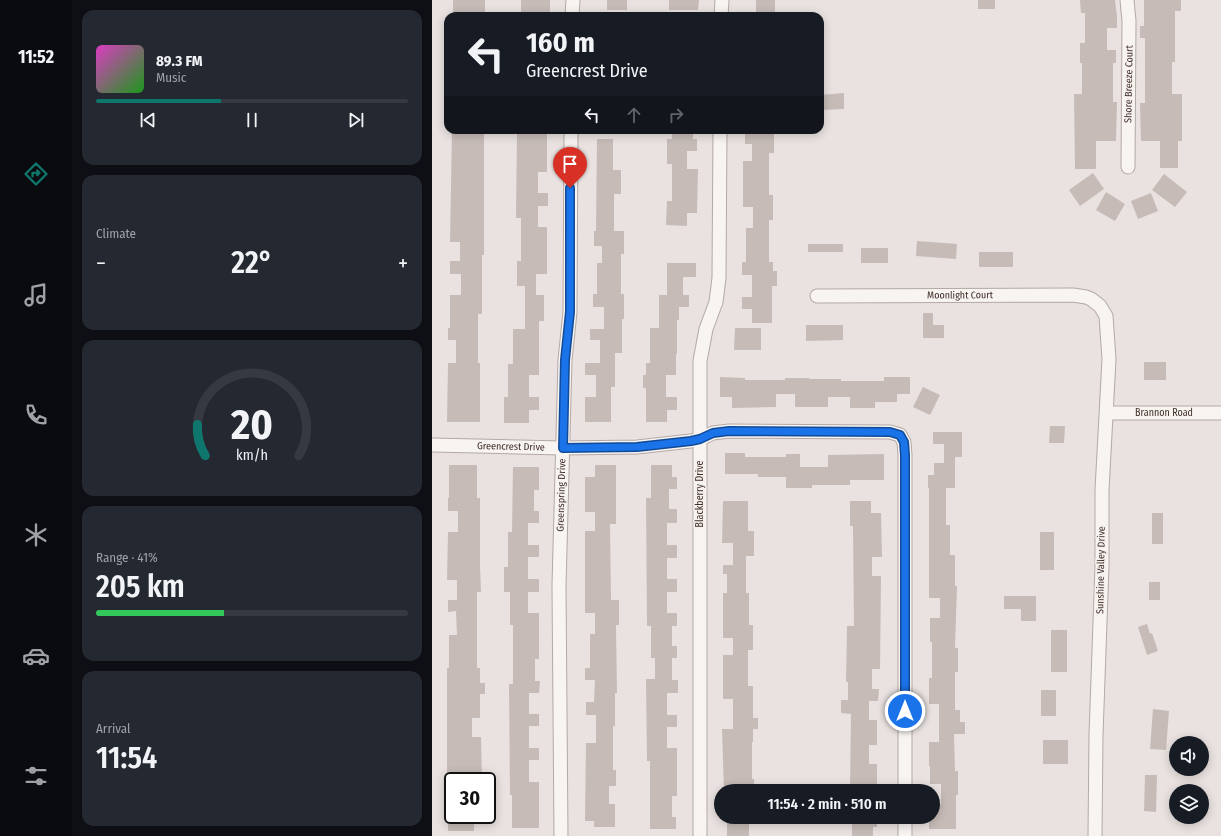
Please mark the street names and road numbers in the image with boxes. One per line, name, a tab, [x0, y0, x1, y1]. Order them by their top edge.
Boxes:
street label: Shore Breeze Court	[1122, 44, 1136, 123]
street label: Moonlight Court	[927, 289, 994, 302]
street label: Brannon Road	[1135, 407, 1193, 419]
street label: Greencrest Drive	[477, 440, 545, 454]
street label: Greenspring Drive	[554, 458, 568, 532]
street label: Blackberry Drive	[694, 460, 706, 528]
street label: Sunshine Valley Drive	[1094, 526, 1108, 614]

